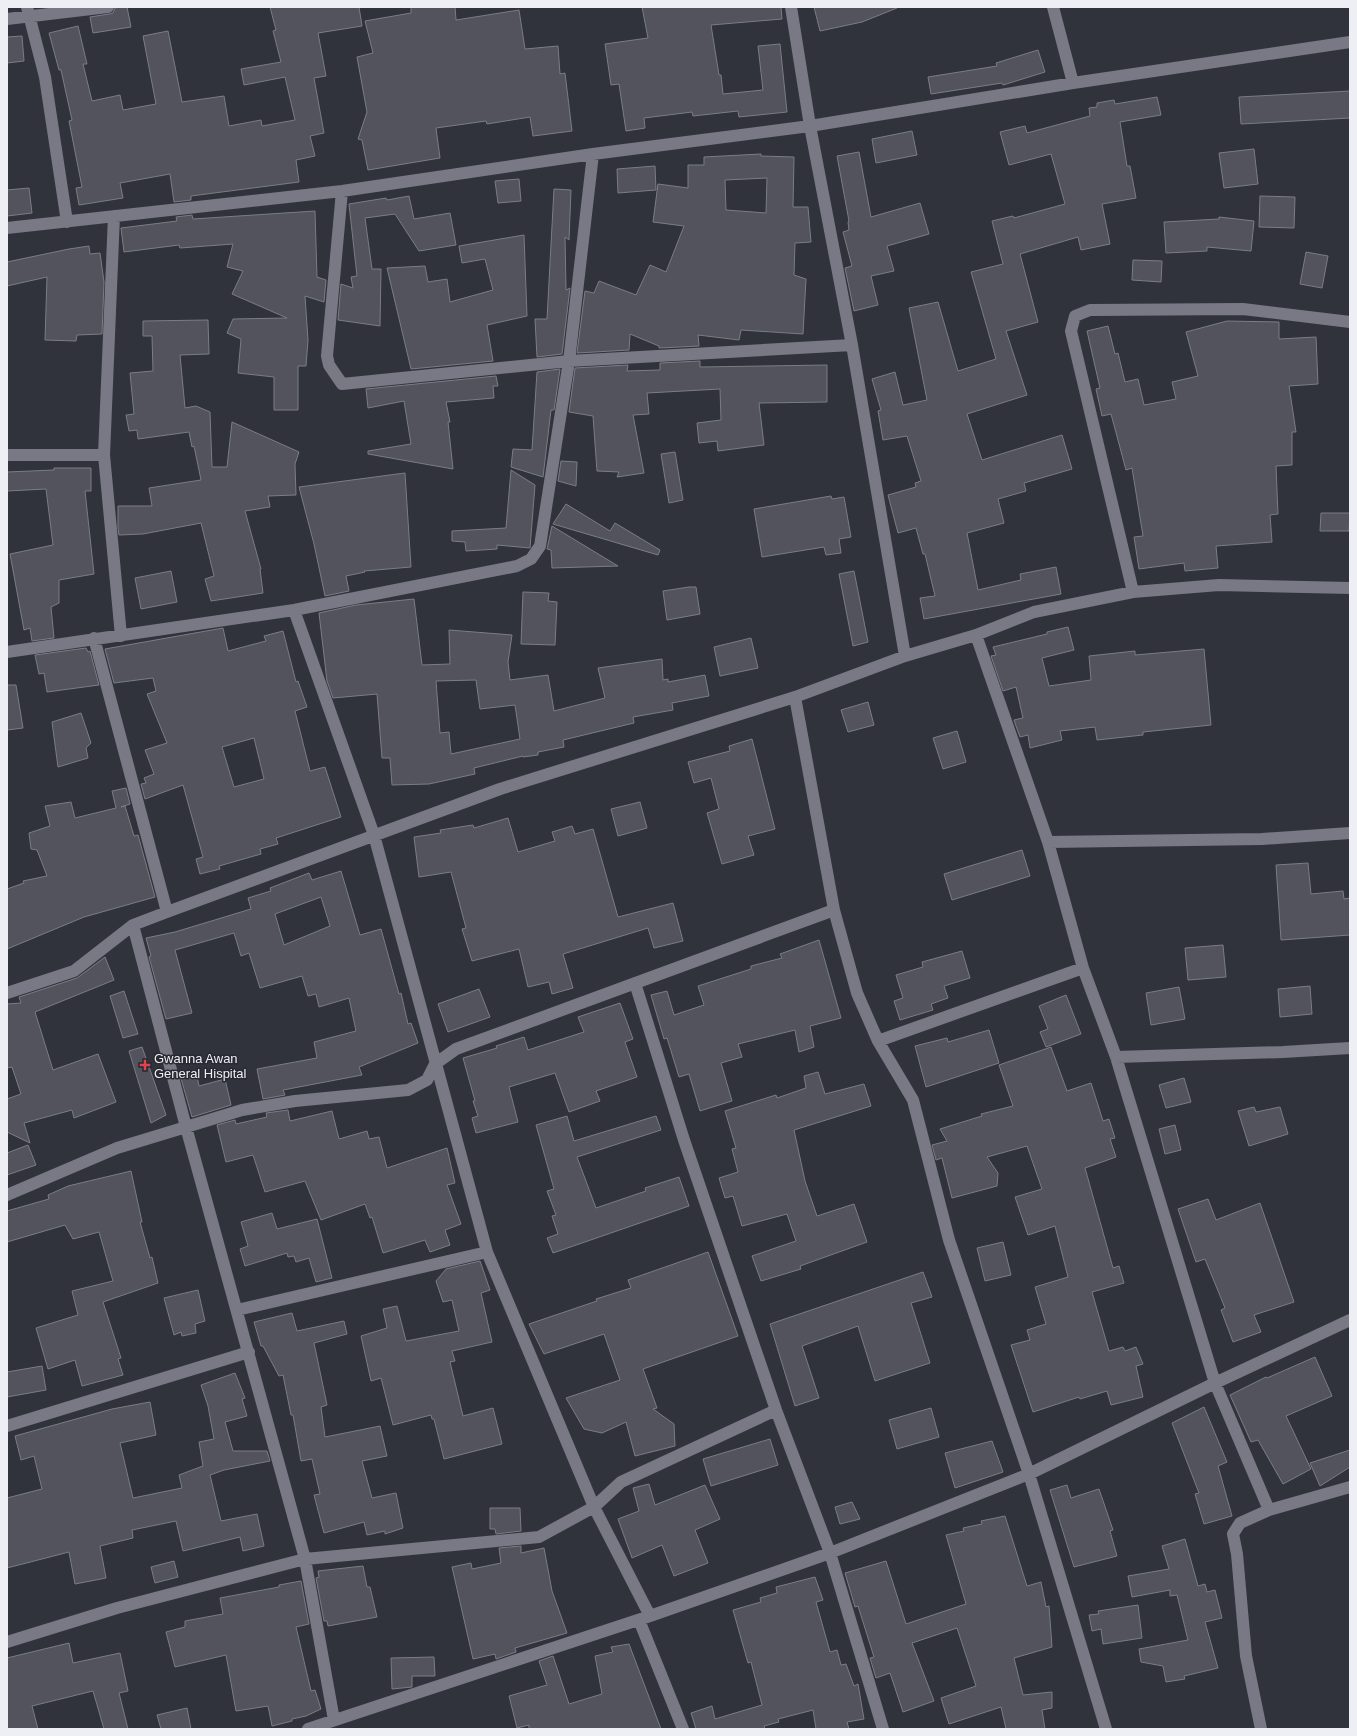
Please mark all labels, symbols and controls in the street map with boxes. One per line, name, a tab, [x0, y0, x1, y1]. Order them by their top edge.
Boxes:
place label: Gwanna Awan General Hispital	[154, 1051, 247, 1081]
marker: Gwanna Awan General Hispital	[139, 1059, 151, 1071]

